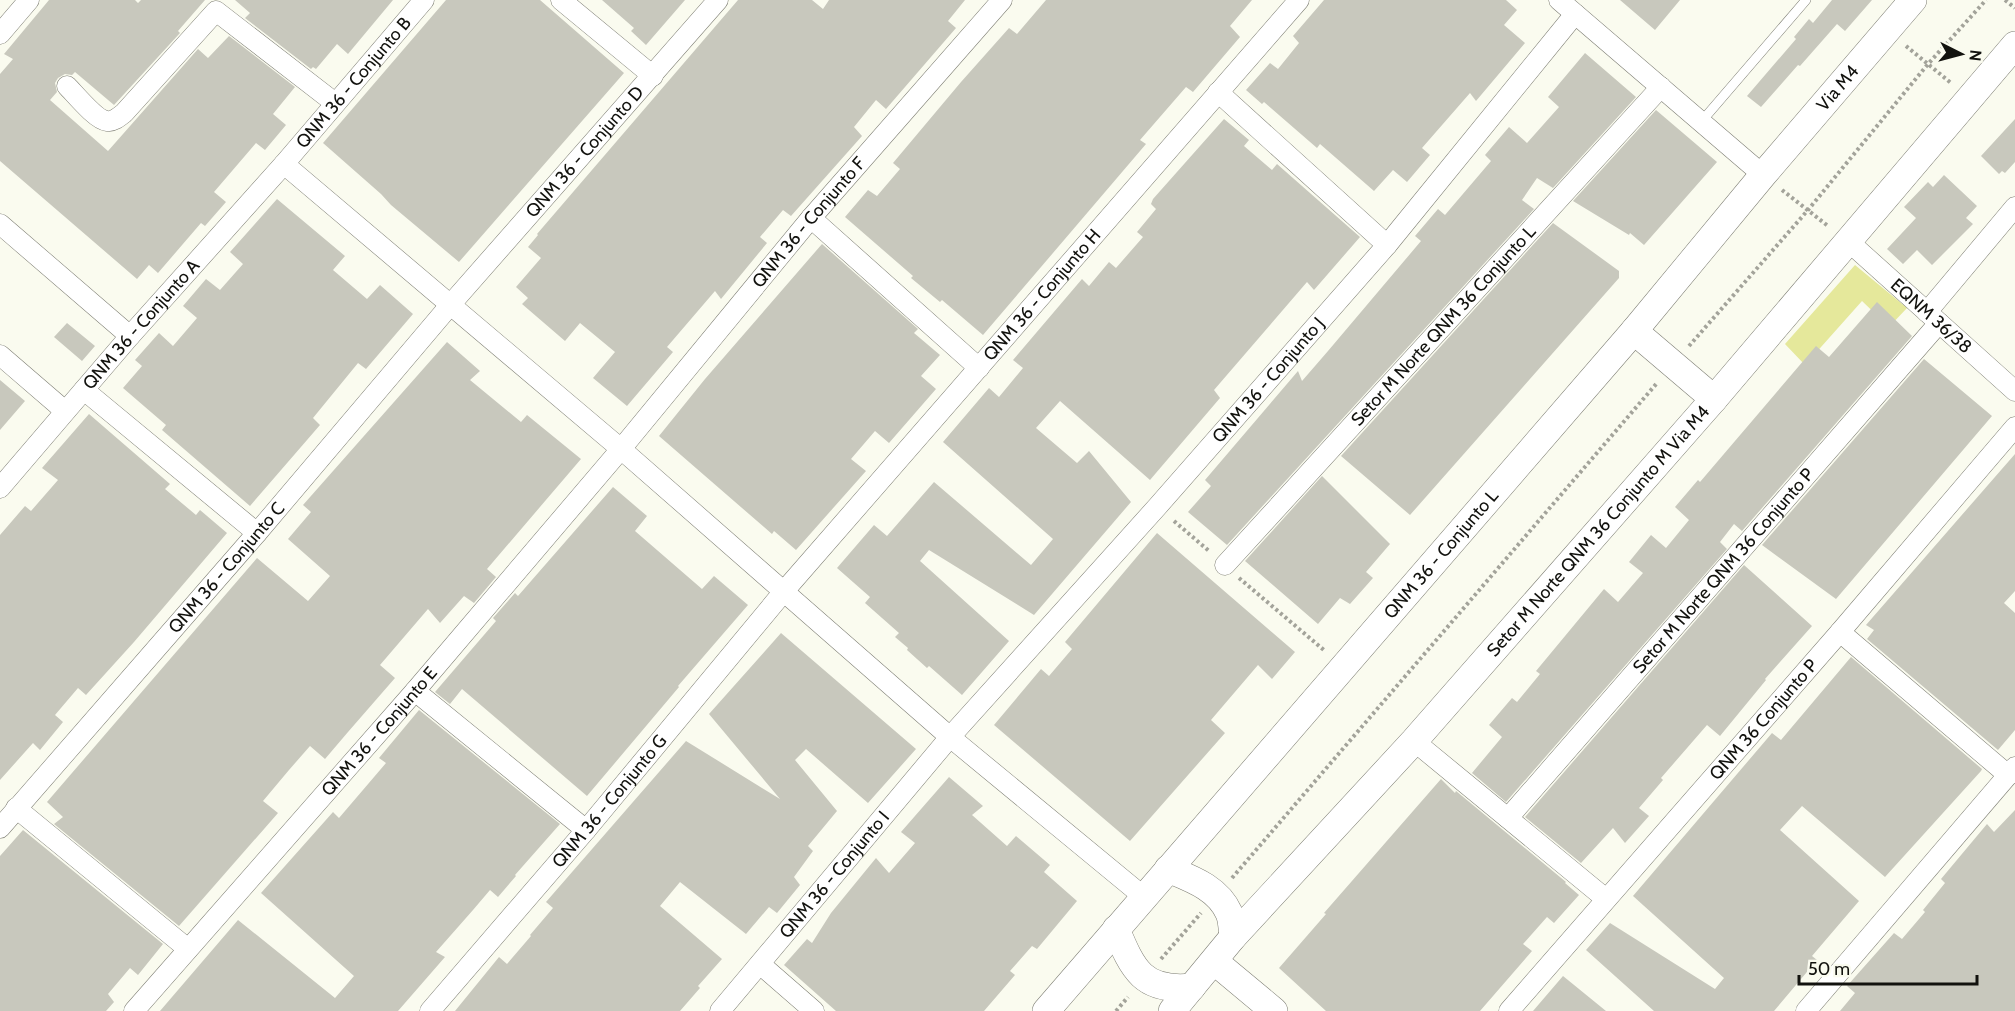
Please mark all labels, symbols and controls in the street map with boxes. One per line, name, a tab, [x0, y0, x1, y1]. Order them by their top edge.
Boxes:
street label: QNM 36 - Conjunto B	[291, 12, 416, 153]
north arrow	[1931, 24, 1991, 84]
text: N	[1965, 49, 1985, 62]
street label: Via M4	[1812, 61, 1863, 115]
street label: QNM 36 - Conjunto D	[521, 81, 648, 222]
street label: QNM 36 - Conjunto F	[747, 152, 871, 292]
street label: Setor M Norte QNM 36 Conjunto L	[1346, 221, 1540, 430]
street label: QNM 36 - Conjunto H	[979, 225, 1105, 365]
street label: QNM 36 - Conjunto A	[78, 255, 204, 394]
street label: EQNM 36/38	[1886, 274, 1976, 358]
street label: QNM 36 - Conjunto J	[1208, 313, 1329, 447]
street label: Setor M Norte QNM 36 Conjunto M Via M4	[1482, 401, 1714, 661]
street label: Setor M Norte QNM 36 Conjunto P	[1628, 464, 1819, 678]
street label: QNM 36 - Conjunto L	[1379, 485, 1503, 623]
street label: QNM 36 - Conjunto C	[164, 498, 289, 638]
street label: QNM 36 Conjunto P	[1705, 654, 1822, 785]
street label: QNM 36 - Conjunto E	[317, 662, 442, 801]
street label: QNM 36 - Conjunto G	[547, 730, 671, 872]
street label: QNM 36 - Conjunto I	[775, 807, 894, 943]
scale bar	[1799, 948, 1978, 986]
text: 50 m	[1808, 958, 1850, 980]

